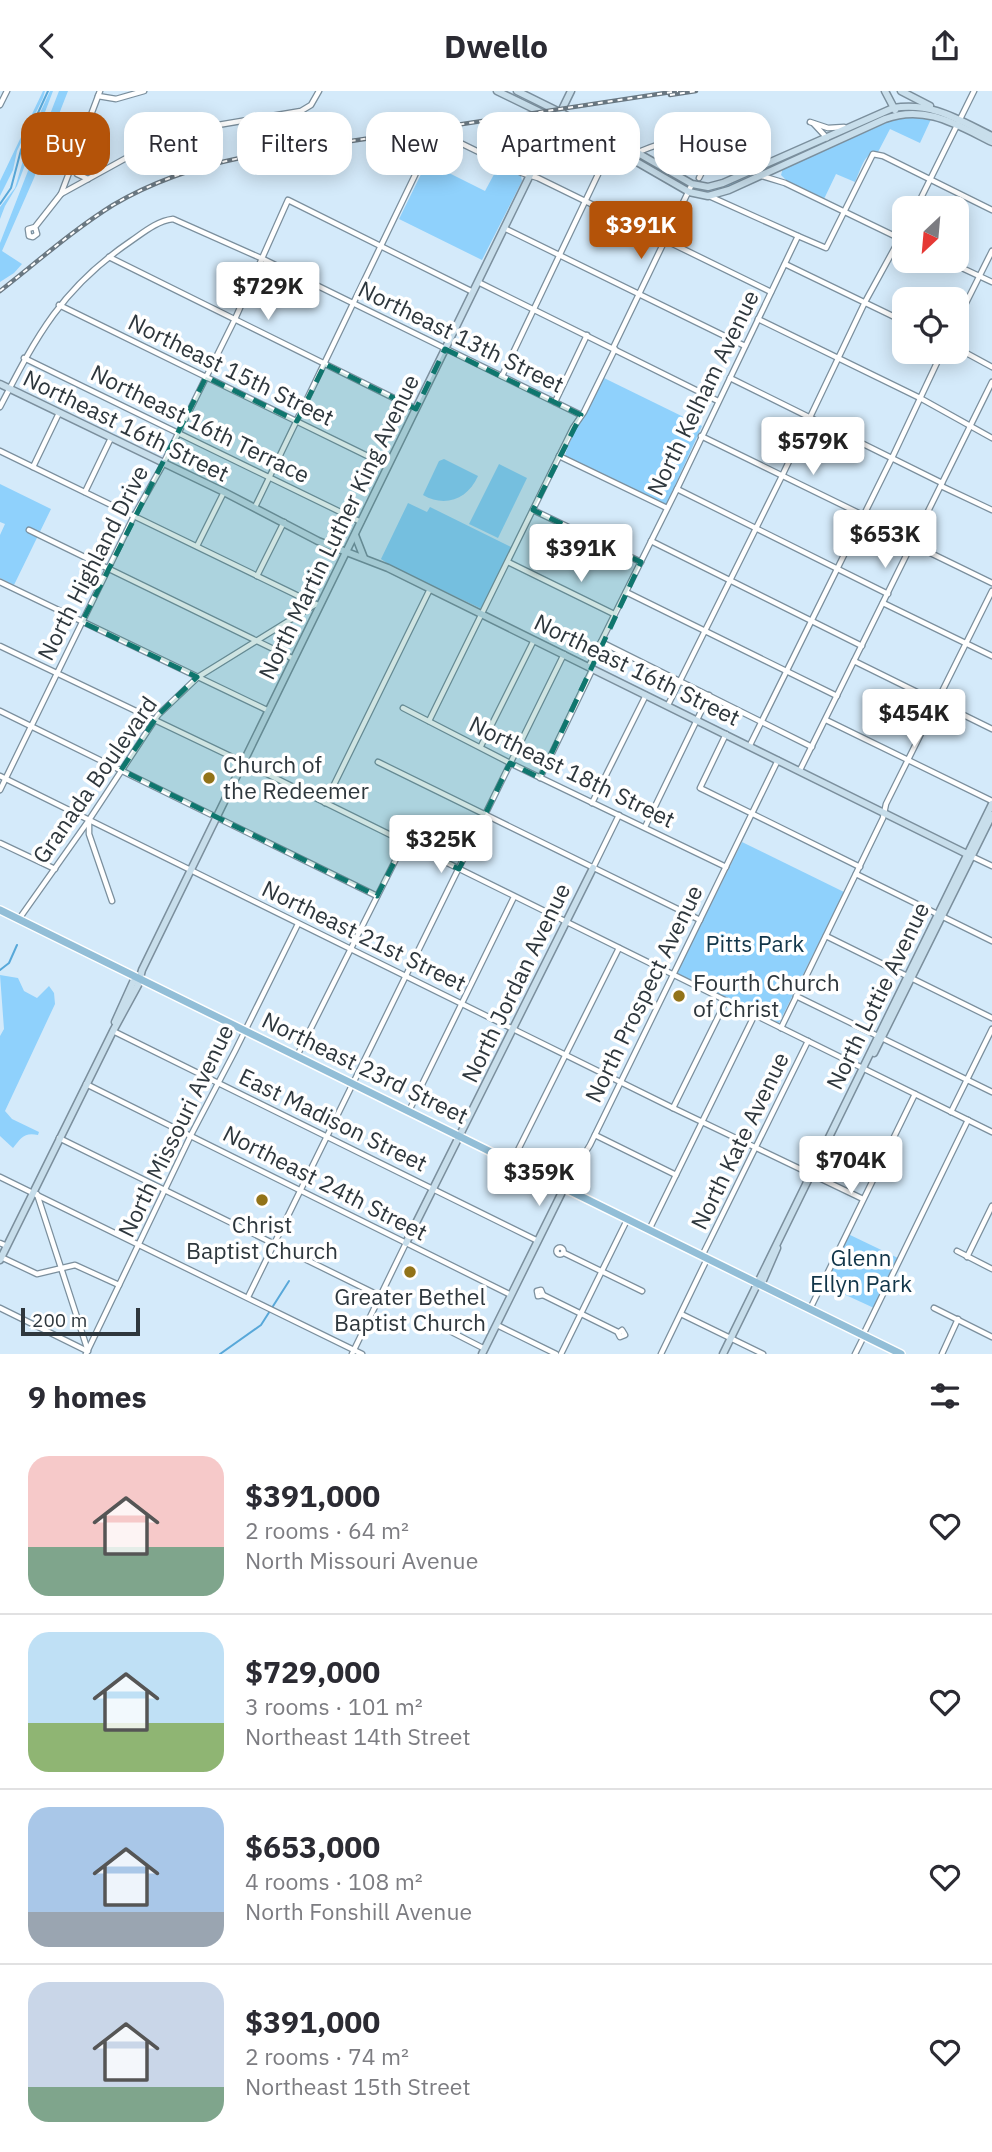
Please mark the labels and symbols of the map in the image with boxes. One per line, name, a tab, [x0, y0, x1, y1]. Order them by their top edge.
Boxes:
north arrow	[892, 196, 970, 273]
pin: $391K	[592, 201, 690, 261]
pin: $729K	[219, 263, 317, 322]
street label: Northeast 13th Street	[354, 273, 569, 399]
street label: North Kelham Avenue	[639, 285, 765, 500]
street label: Northeast 15th Street	[124, 306, 339, 432]
street label: Northeast 16th Terrace	[86, 357, 315, 489]
street label: Northeast 16th Street	[19, 362, 234, 488]
street label: North Martin Luther King Avenue	[251, 369, 425, 684]
pin: $579K	[764, 417, 862, 477]
street label: North Highland Drive	[30, 460, 154, 665]
pin: $653K	[836, 511, 934, 570]
pin: $391K	[532, 525, 630, 584]
street label: Northeast 16th Street	[530, 606, 745, 732]
pin: $454K	[865, 689, 963, 749]
street label: Granada Boulevard	[25, 690, 163, 869]
street label: Northeast 18th Street	[465, 708, 680, 834]
place label: Church of the Redeemer	[223, 749, 369, 805]
marker: Church of the Redeemer	[201, 770, 217, 786]
pin: $325K	[392, 815, 490, 875]
street label: Northeast 21st Street	[257, 873, 471, 998]
street label: North Jordan Avenue	[454, 878, 576, 1087]
street label: North Prospect Avenue	[577, 880, 709, 1107]
street label: North Lottie Avenue	[819, 897, 936, 1094]
park label: Pitts Park	[706, 928, 804, 958]
place label: Fourth Church of Christ	[693, 967, 840, 1023]
marker: Fourth Church of Christ	[671, 988, 687, 1004]
street label: Northeast 23rd Street	[257, 1004, 474, 1130]
street label: North Missouri Avenue	[110, 1019, 240, 1242]
street label: North Kate Avenue	[683, 1047, 795, 1234]
street label: East Madison Street	[234, 1060, 433, 1178]
street label: Northeast 24th Street	[218, 1118, 433, 1247]
pin: $704K	[802, 1137, 900, 1196]
pin: $359K	[490, 1149, 588, 1208]
marker: Christ Baptist Church	[254, 1192, 270, 1208]
place label: Christ Baptist Church	[186, 1209, 338, 1265]
park label: Glenn Ellyn Park	[810, 1242, 912, 1298]
marker: Greater Bethel Baptist Church	[402, 1264, 418, 1280]
place label: Greater Bethel Baptist Church	[334, 1281, 486, 1337]
scale bar	[21, 1305, 140, 1337]

